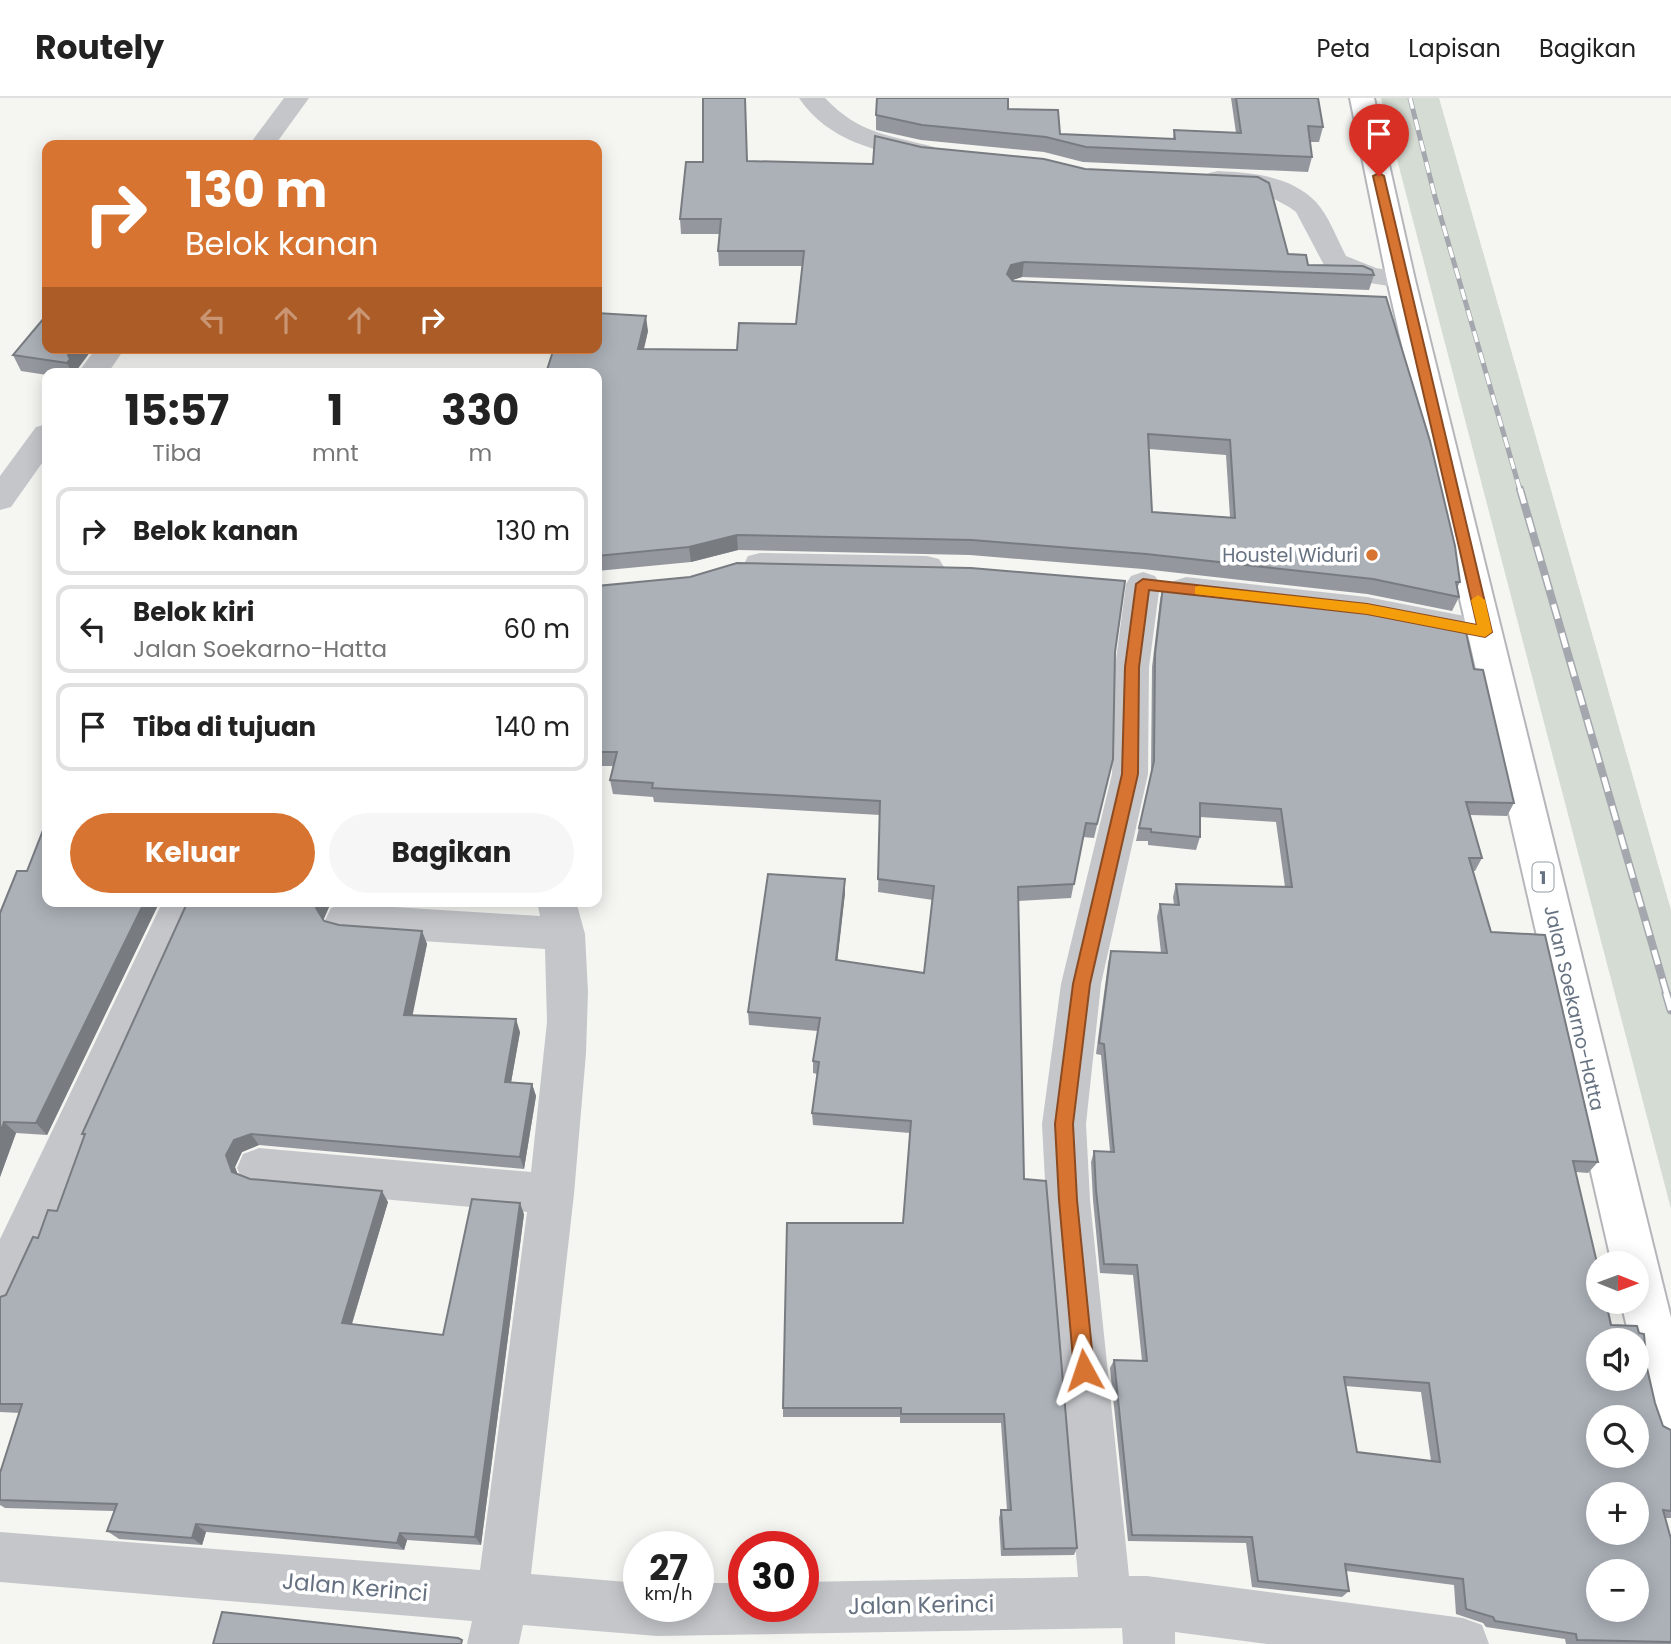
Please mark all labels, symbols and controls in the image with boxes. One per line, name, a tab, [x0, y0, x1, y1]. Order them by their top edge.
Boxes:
text: Routely	[35, 24, 164, 71]
text: Peta	[1316, 32, 1370, 65]
text: Lapisan	[1408, 32, 1501, 65]
text: Bagikan	[1539, 32, 1636, 65]
pin	[1349, 104, 1409, 176]
icon: arrive	[1360, 115, 1398, 153]
text: 130 m	[185, 156, 327, 224]
icon: right	[70, 168, 161, 259]
text: Belok kanan	[185, 221, 379, 266]
icon: left	[194, 301, 232, 339]
icon: ahead	[267, 301, 305, 339]
icon: ahead	[340, 301, 378, 339]
icon: right	[413, 301, 451, 339]
text: 15:57	[125, 381, 229, 440]
text: 1	[327, 381, 343, 440]
text: 330	[441, 381, 519, 440]
text: Tiba	[152, 437, 202, 469]
text: mnt	[312, 437, 359, 469]
text: m	[468, 437, 492, 469]
icon: right	[74, 512, 112, 550]
text: Belok kanan	[133, 513, 298, 549]
text: 130 m	[496, 513, 570, 549]
place label: Houstel Widuri	[1222, 542, 1358, 569]
marker: Houstel Widuri	[1364, 547, 1380, 563]
text: Belok kiri	[133, 594, 255, 630]
icon: left	[74, 610, 112, 648]
text: 60 m	[503, 611, 570, 647]
text: Jalan Soekarno-Hatta	[133, 633, 387, 665]
icon: arrive	[74, 708, 112, 746]
text: Tiba di tujuan	[133, 709, 316, 745]
text: 140 m	[495, 709, 570, 745]
button: Keluar	[70, 813, 315, 893]
button: Bagikan	[329, 813, 574, 893]
road number: 1	[1532, 862, 1554, 892]
street label: Jalan Soekarno-Hatta	[1537, 903, 1611, 1113]
north arrow	[1586, 1251, 1648, 1314]
map controls	[1586, 1251, 1649, 1622]
button: sound	[1586, 1328, 1649, 1391]
position arrow	[1047, 1333, 1121, 1407]
button: search	[1586, 1405, 1649, 1468]
button: +	[1586, 1482, 1649, 1545]
speed limit sign: 30	[728, 1531, 819, 1622]
text: 27	[649, 1543, 688, 1592]
button: −	[1586, 1559, 1649, 1622]
street label: Jalan Kerinci	[281, 1565, 429, 1609]
text: km/h	[645, 1581, 692, 1606]
street label: Jalan Kerinci	[848, 1588, 994, 1622]

